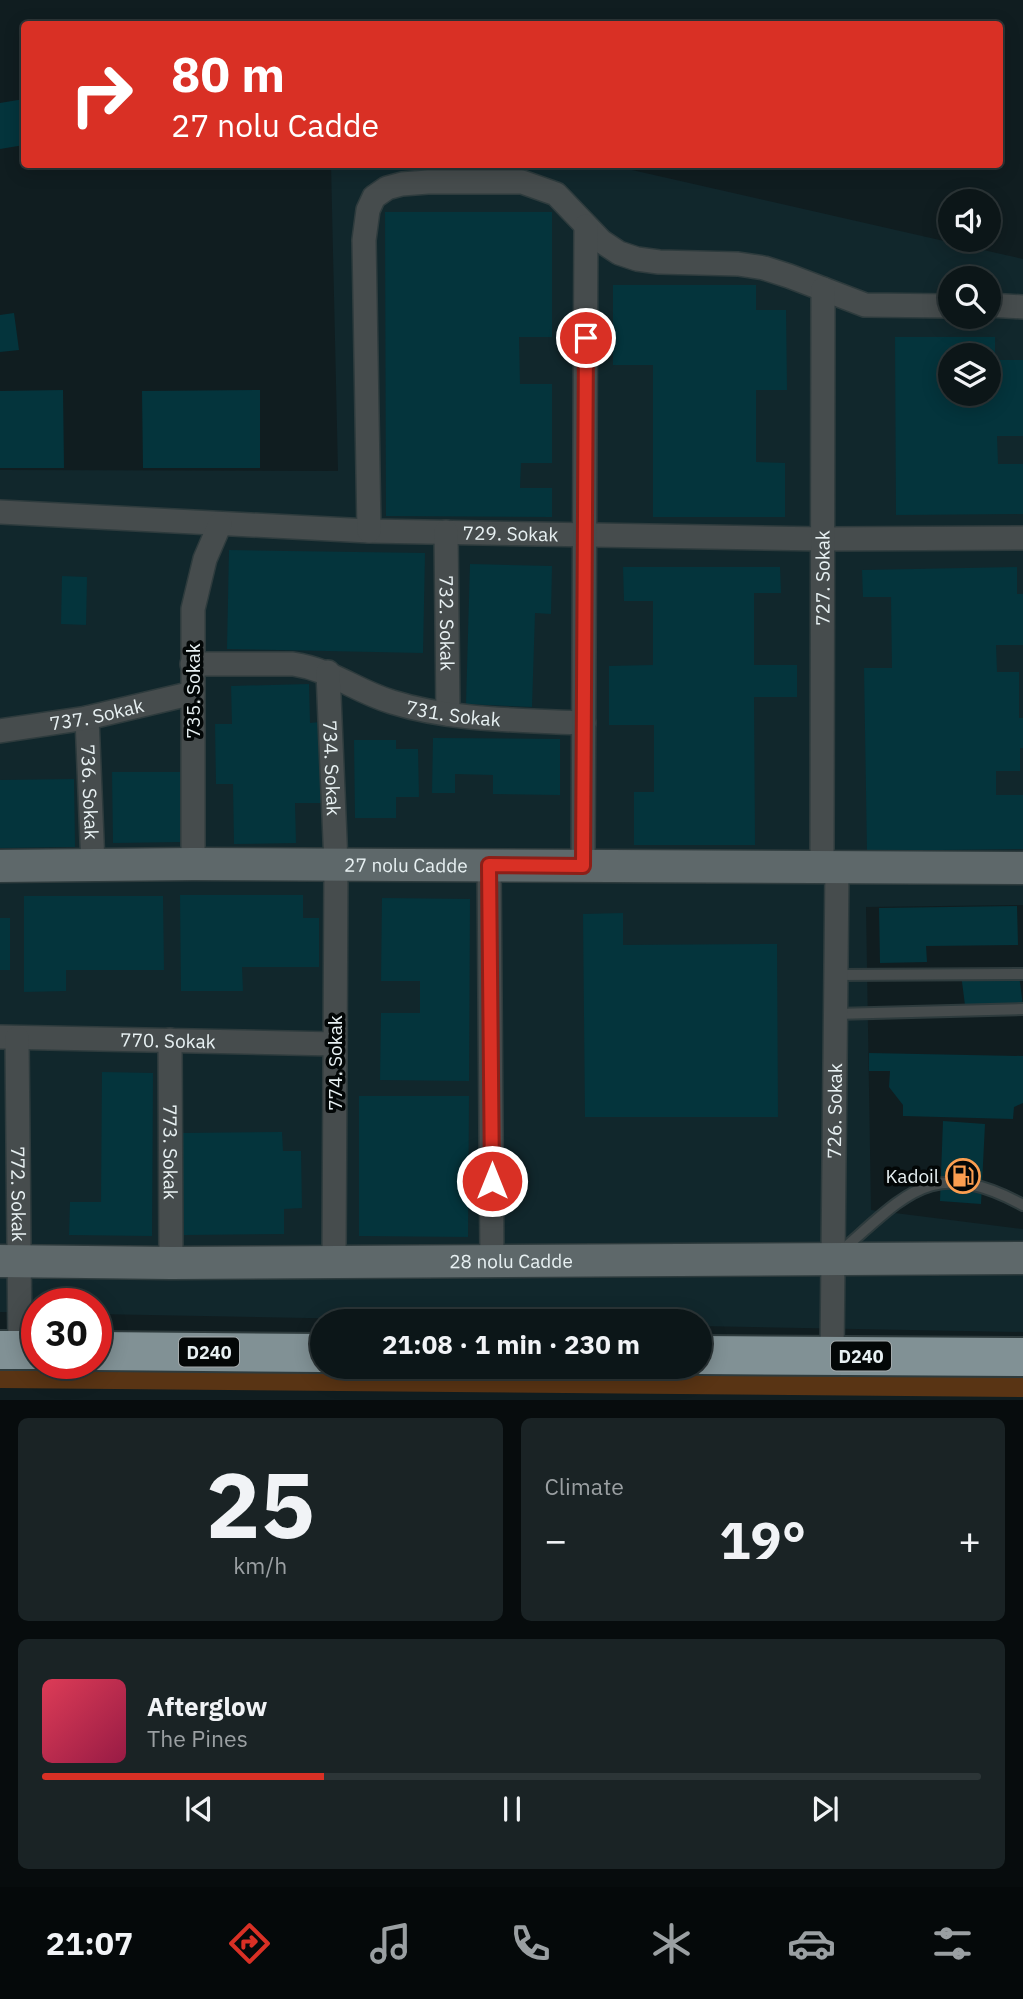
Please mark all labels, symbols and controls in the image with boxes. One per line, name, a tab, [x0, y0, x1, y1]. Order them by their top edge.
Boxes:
text: 80 m	[171, 42, 285, 105]
icon: right	[56, 49, 147, 140]
text: 27 nolu Cadde	[171, 104, 379, 146]
map controls	[938, 189, 1001, 406]
button: sound	[938, 189, 1001, 252]
button: search	[938, 266, 1001, 329]
pin	[556, 308, 616, 368]
icon: arrive	[567, 319, 605, 357]
button: layers	[938, 343, 1001, 406]
street label: 729. Sokak	[462, 521, 559, 546]
street label: 727. Sokak	[810, 530, 835, 626]
street label: 732. Sokak	[434, 575, 460, 671]
street label: 735. Sokak	[181, 643, 205, 739]
street label: 737. Sokak	[48, 693, 146, 735]
street label: 731. Sokak	[403, 694, 502, 731]
street label: 734. Sokak	[318, 720, 346, 816]
street label: 736. Sokak	[76, 744, 104, 840]
street label: 27 nolu Cadde	[344, 853, 468, 877]
street label: 774. Sokak	[323, 1015, 347, 1111]
street label: 770. Sokak	[120, 1028, 216, 1054]
street label: 726. Sokak	[822, 1063, 847, 1159]
street label: 773. Sokak	[158, 1104, 183, 1200]
position arrow	[455, 1144, 529, 1218]
street label: 772. Sokak	[6, 1146, 31, 1242]
fuel station icon: Kadoil	[944, 1157, 982, 1195]
place label: Kadoil	[886, 1164, 939, 1188]
street label: 28 nolu Cadde	[449, 1249, 573, 1273]
speed limit sign: 30	[21, 1288, 112, 1379]
text: 21:08 · 1 min · 230 m	[382, 1327, 640, 1361]
road number: D240	[179, 1338, 239, 1366]
road number: D240	[831, 1342, 891, 1371]
text: 25	[206, 1445, 315, 1563]
text: Climate	[545, 1471, 624, 1501]
text: 19°	[719, 1506, 806, 1573]
text: −	[545, 1515, 567, 1564]
text: +	[958, 1515, 981, 1564]
text: km/h	[233, 1550, 287, 1580]
text: Afterglow	[147, 1689, 267, 1723]
text: The Pines	[147, 1723, 248, 1753]
icon: previous	[180, 1790, 218, 1828]
icon: pause	[493, 1790, 531, 1828]
icon: next	[806, 1790, 844, 1828]
icon: directions	[225, 1919, 274, 1968]
icon: music	[366, 1919, 415, 1968]
icon: phone	[506, 1919, 555, 1968]
icon: climate	[647, 1919, 696, 1968]
icon: car	[787, 1919, 836, 1968]
icon: filters	[928, 1919, 977, 1968]
text: 21:07	[46, 1922, 133, 1964]

